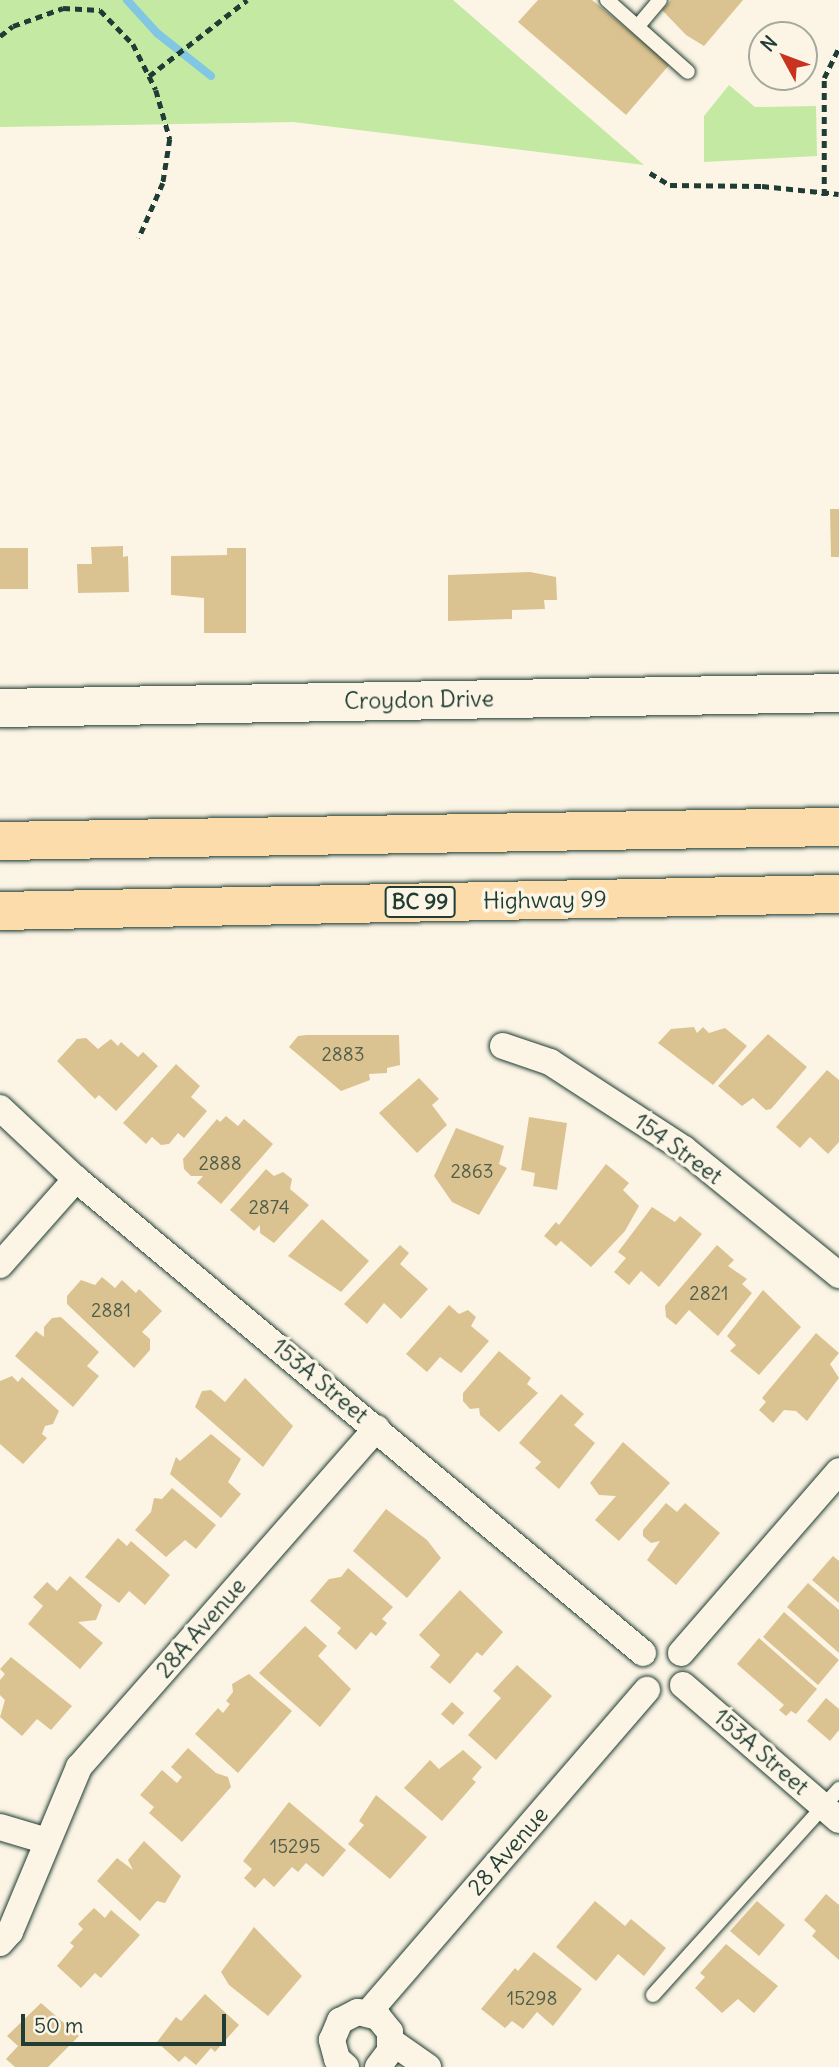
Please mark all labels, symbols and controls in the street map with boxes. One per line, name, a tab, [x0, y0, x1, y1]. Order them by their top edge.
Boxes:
north arrow	[748, 21, 818, 91]
text: N	[755, 31, 782, 56]
street label: Croydon Drive	[344, 685, 494, 715]
road number: BC 99	[383, 884, 457, 920]
street label: Highway 99	[483, 885, 607, 915]
house number: 2883	[321, 1044, 365, 1066]
street label: 154 Street	[628, 1108, 728, 1190]
house number: 2888	[198, 1153, 242, 1175]
house number: 2863	[450, 1161, 494, 1183]
house number: 2874	[248, 1197, 290, 1219]
house number: 2821	[689, 1283, 729, 1305]
house number: 2881	[91, 1300, 131, 1322]
street label: 153A Street	[266, 1333, 374, 1429]
street label: 28A Avenue	[150, 1572, 252, 1684]
street label: 153A Street	[708, 1703, 814, 1801]
street label: 28 Avenue	[462, 1801, 554, 1901]
house number: 15295	[270, 1836, 320, 1858]
house number: 15298	[507, 1988, 557, 2010]
scale bar	[24, 2000, 229, 2044]
text: 50 m	[34, 2012, 83, 2039]

